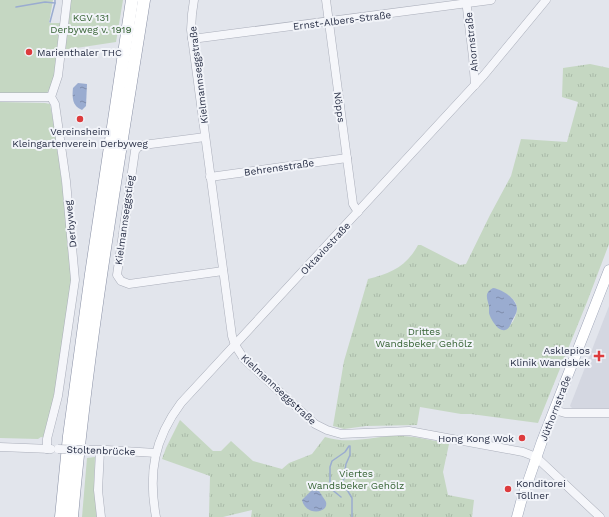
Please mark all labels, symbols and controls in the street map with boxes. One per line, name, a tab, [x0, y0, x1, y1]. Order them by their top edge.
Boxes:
street label: Ernst-Albers-Straße	[292, 9, 392, 32]
street label: Ahornstraße	[463, 11, 480, 72]
park label: KGV 131 Derbyweg v. 1919	[50, 12, 132, 35]
street label: Kielmannseggstraße	[187, 25, 210, 124]
marker: Marienthaler THC	[24, 47, 34, 57]
place label: Marienthaler THC	[37, 47, 122, 58]
street label: Nöpps	[332, 91, 347, 123]
marker: Vereinsheim Kleingartenverein Derbyweg	[75, 114, 85, 124]
place label: Vereinsheim Kleingartenverein Derbyweg	[12, 126, 148, 149]
street label: Behrensstraße	[243, 157, 315, 178]
street label: Kielmannseggstieg	[113, 174, 136, 266]
street label: Derbyweg	[62, 199, 78, 248]
street label: Oktaviostraße	[298, 220, 353, 277]
park label: Drittes Wandsbeker Gehölz	[376, 326, 472, 349]
place label: Asklepios Klinik Wandsbek	[510, 345, 590, 368]
marker: Asklepios Klinik Wandsbek	[593, 350, 605, 362]
street label: Kielmannseggstraße	[239, 352, 319, 427]
street label: Jüthornstraße	[538, 374, 573, 443]
place label: Hong Kong Wok	[438, 433, 514, 444]
marker: Hong Kong Wok	[517, 433, 527, 443]
street label: Stoltenbrücke	[66, 444, 136, 457]
park label: Viertes Wandsbeker Gehölz	[308, 468, 404, 491]
place label: Konditorei Töllner	[516, 478, 566, 501]
marker: Konditorei Töllner	[503, 484, 513, 494]

